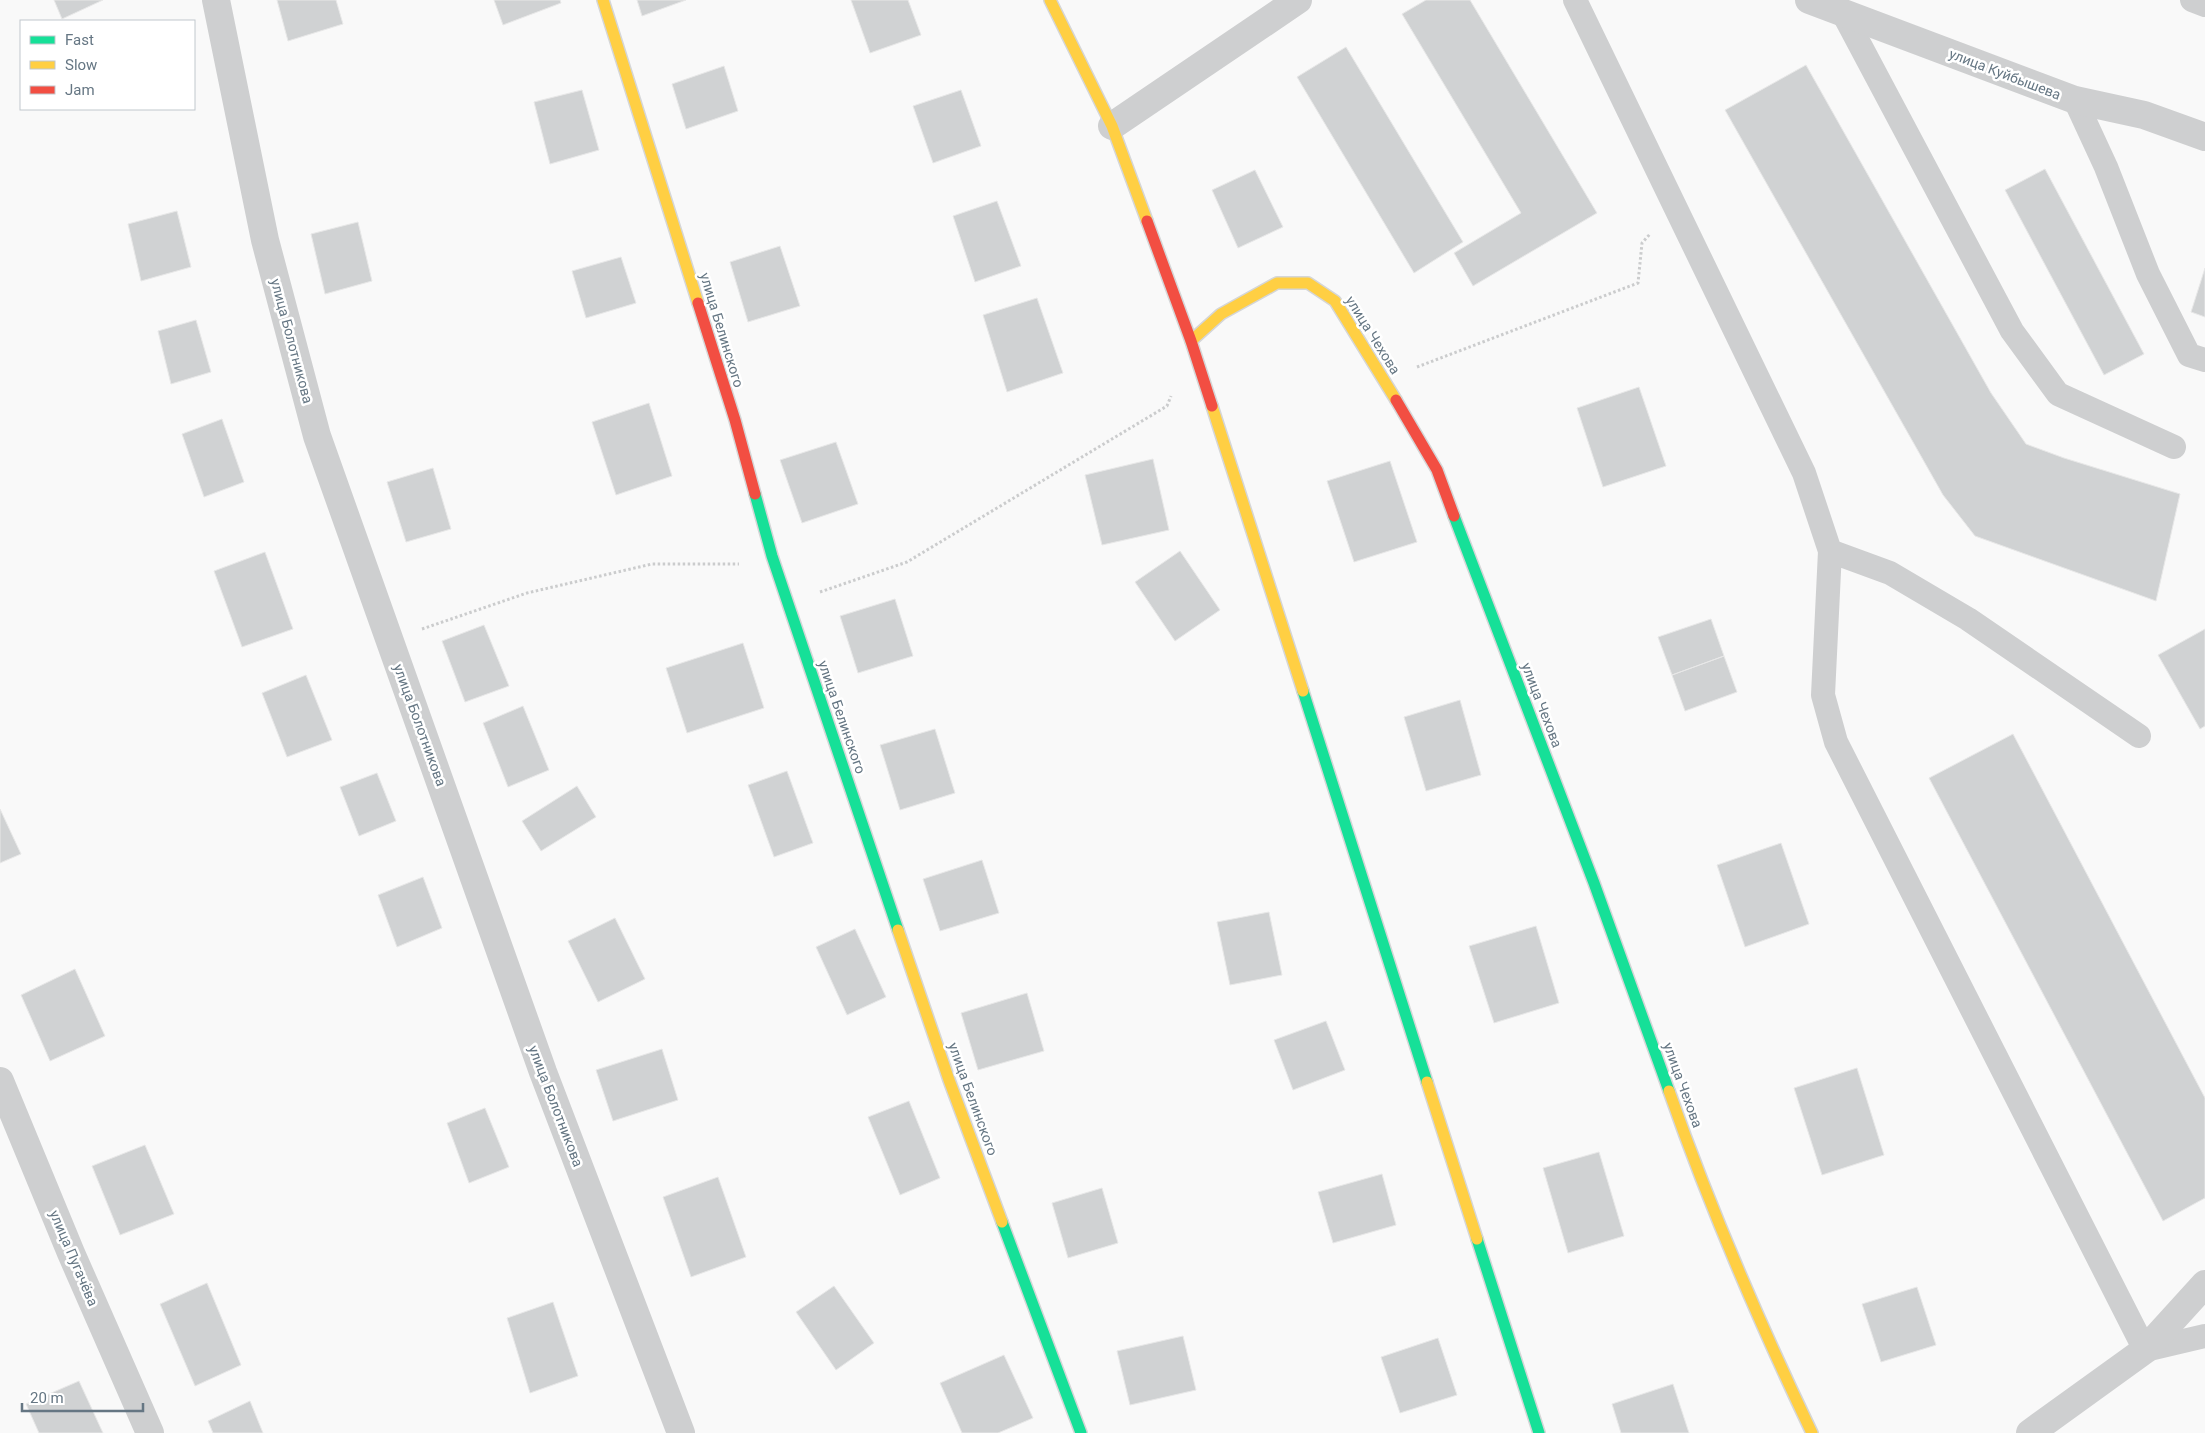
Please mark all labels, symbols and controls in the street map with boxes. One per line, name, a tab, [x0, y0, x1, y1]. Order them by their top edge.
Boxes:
legend	[20, 20, 195, 110]
text: Fast	[65, 31, 94, 49]
street label: улица Куйбышева	[1947, 45, 2063, 103]
text: Slow	[65, 56, 97, 74]
text: Jam	[65, 81, 95, 99]
street label: улица Белинского	[697, 271, 747, 389]
street label: улица Болотникова	[268, 277, 316, 405]
street label: улица Чехова	[1343, 293, 1403, 377]
street label: улица Белинского	[815, 658, 869, 776]
street label: улица Чехова	[1519, 660, 1565, 750]
street label: улица Болотникова	[391, 662, 449, 788]
street label: улица Белинского	[945, 1040, 1001, 1158]
street label: улица Чехова	[1660, 1040, 1706, 1130]
street label: улица Болотникова	[526, 1043, 586, 1169]
street label: улица Пугачёва	[47, 1208, 101, 1308]
scale bar	[22, 1380, 144, 1412]
text: 20 m	[30, 1389, 64, 1407]

